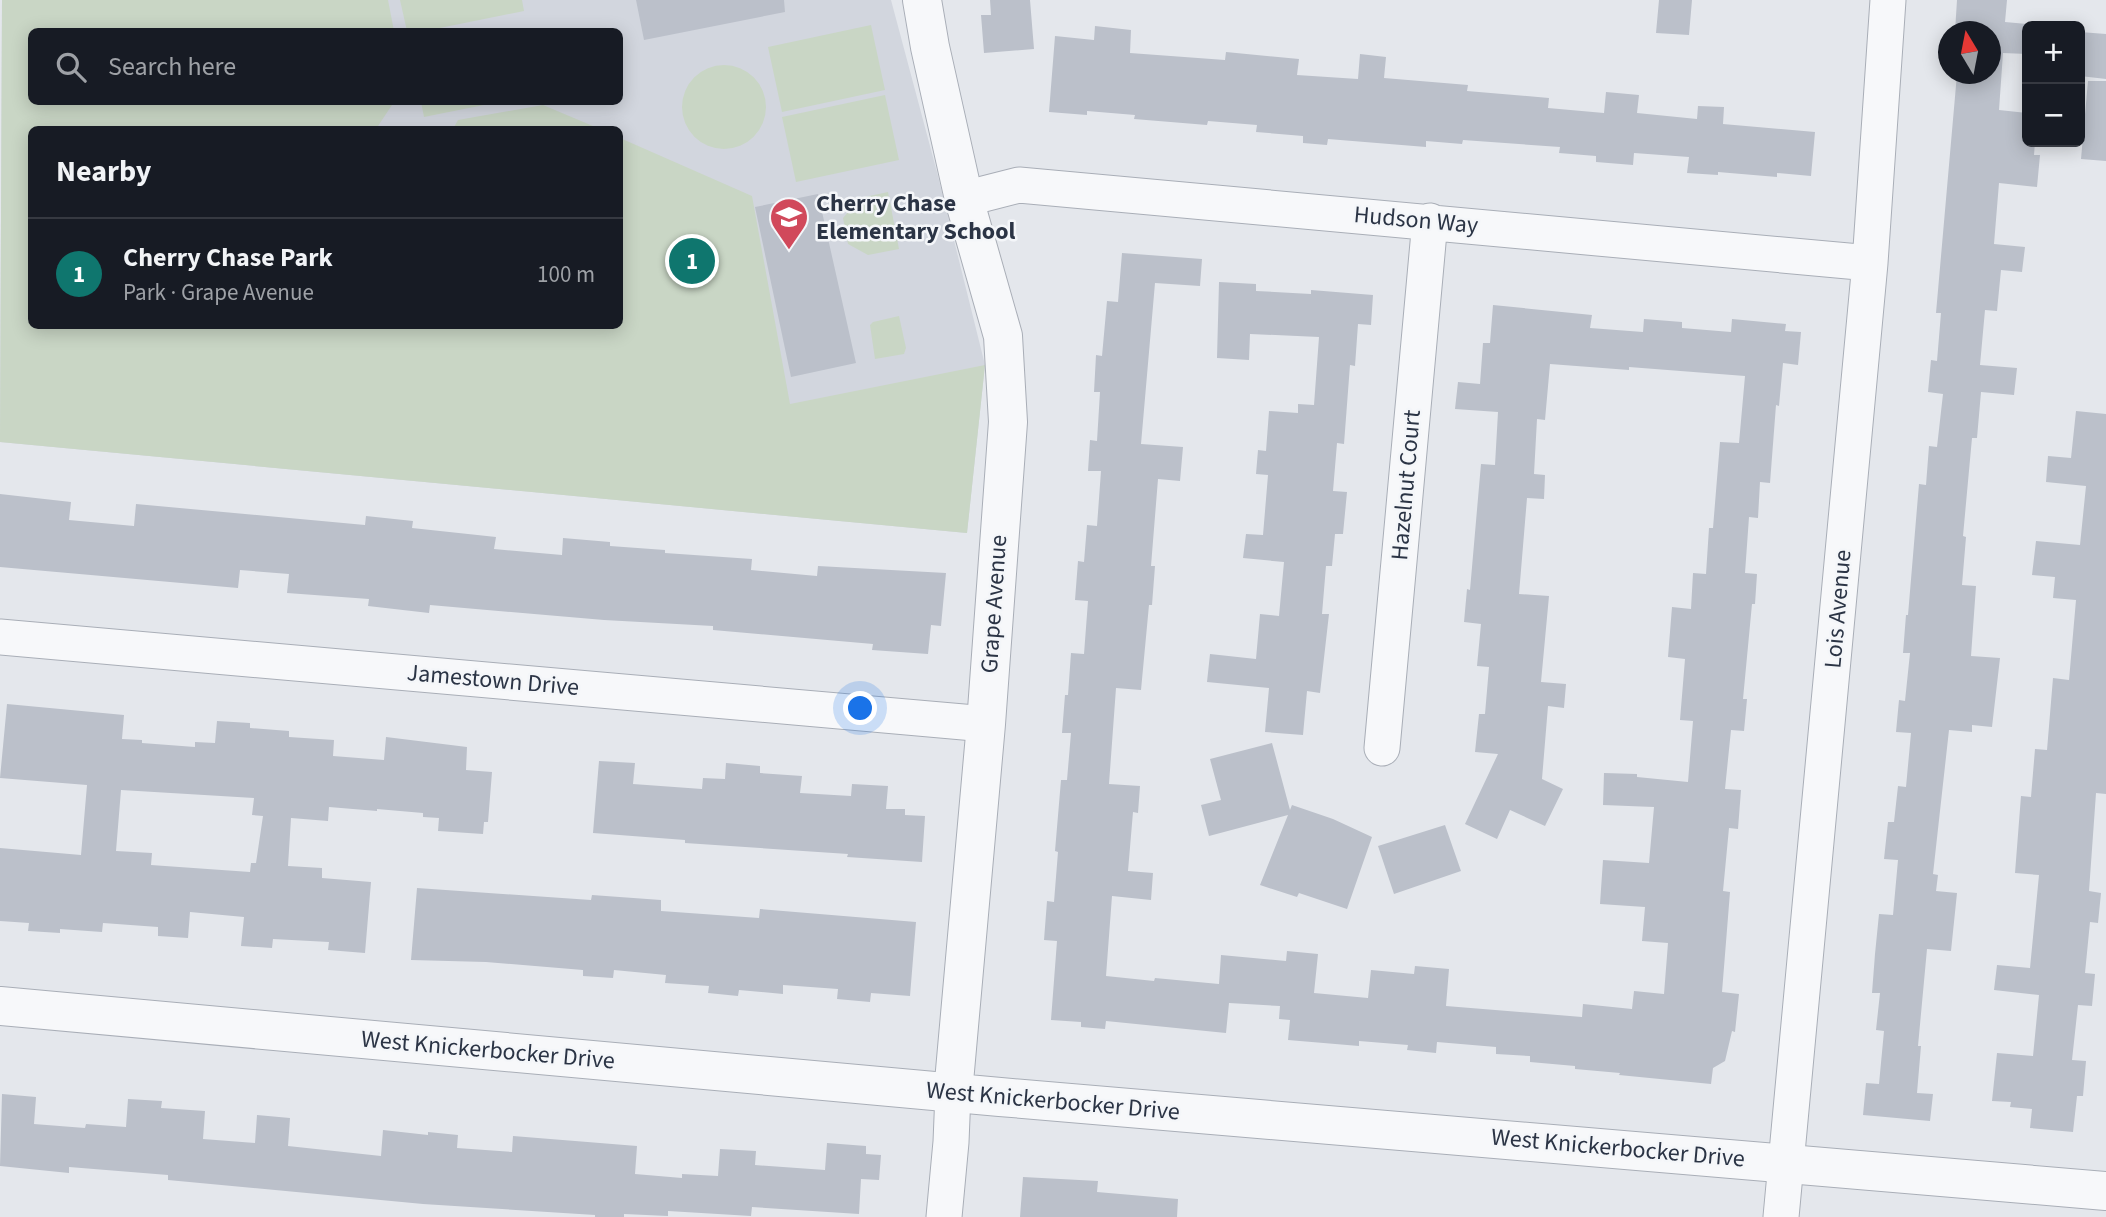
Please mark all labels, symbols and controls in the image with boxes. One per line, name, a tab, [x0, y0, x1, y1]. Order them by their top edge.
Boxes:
north arrow	[1938, 21, 2001, 84]
map controls	[2022, 21, 2085, 147]
button: +	[2022, 21, 2085, 84]
search box	[28, 28, 623, 105]
icon: search	[52, 48, 90, 86]
text: Search here	[108, 48, 236, 85]
button: −	[2022, 84, 2085, 147]
text: Nearby	[56, 150, 151, 193]
place label: Cherry Chase Elementary School	[816, 186, 1015, 249]
school or university icon: Cherry Chase Elementary School	[768, 196, 810, 251]
street label: Hudson Way	[1352, 197, 1480, 243]
pin: 1	[669, 235, 715, 287]
text: Cherry Chase Park	[123, 239, 333, 276]
text: 1	[73, 258, 85, 291]
text: 100 m	[537, 258, 595, 291]
text: Park · Grape Avenue	[123, 276, 314, 309]
street label: Hazelnut Court	[1382, 408, 1430, 562]
street label: Grape Avenue	[972, 534, 1016, 674]
street label: Lois Avenue	[1815, 548, 1861, 670]
street label: Jamestown Drive	[405, 655, 581, 705]
your location	[843, 691, 877, 725]
street label: West Knickerbocker Drive	[360, 1021, 616, 1079]
street label: West Knickerbocker Drive	[925, 1072, 1181, 1130]
street label: West Knickerbocker Drive	[1490, 1119, 1746, 1177]

